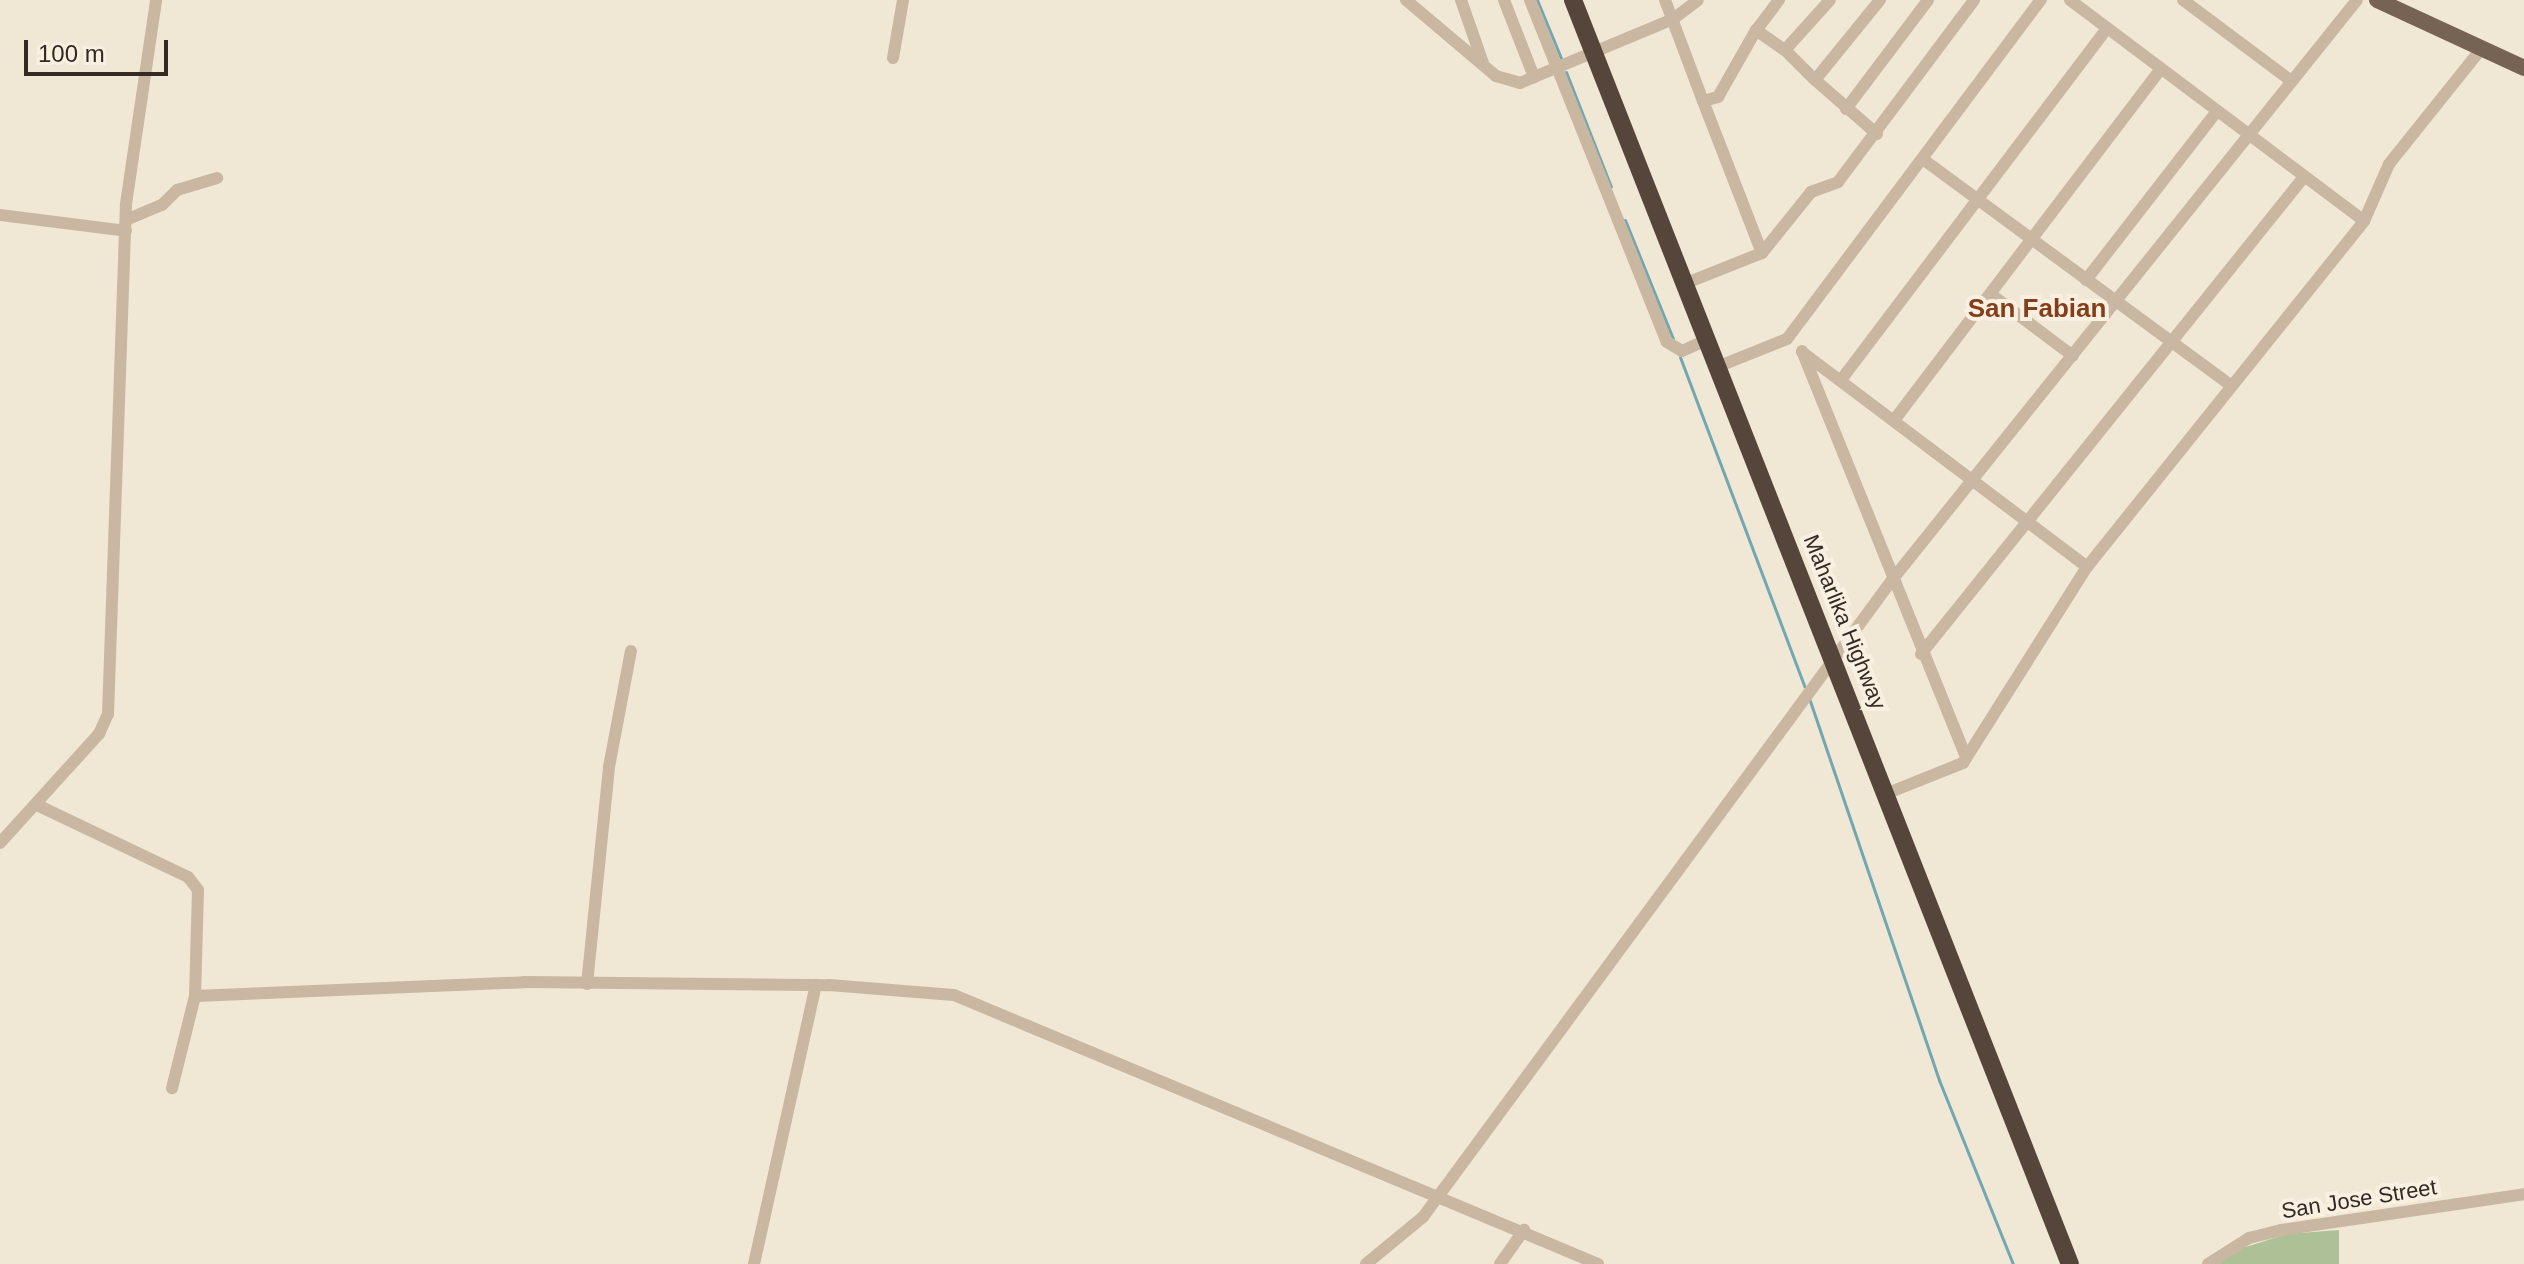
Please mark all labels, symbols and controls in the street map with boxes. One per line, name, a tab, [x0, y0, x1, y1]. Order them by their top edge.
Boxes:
scale bar	[28, 24, 172, 74]
text: 100 m	[38, 40, 105, 67]
district label: San Fabian	[1968, 293, 2106, 325]
street label: Maharlika Highway	[1798, 531, 1892, 713]
street label: San Jose Street	[2280, 1174, 2438, 1224]

